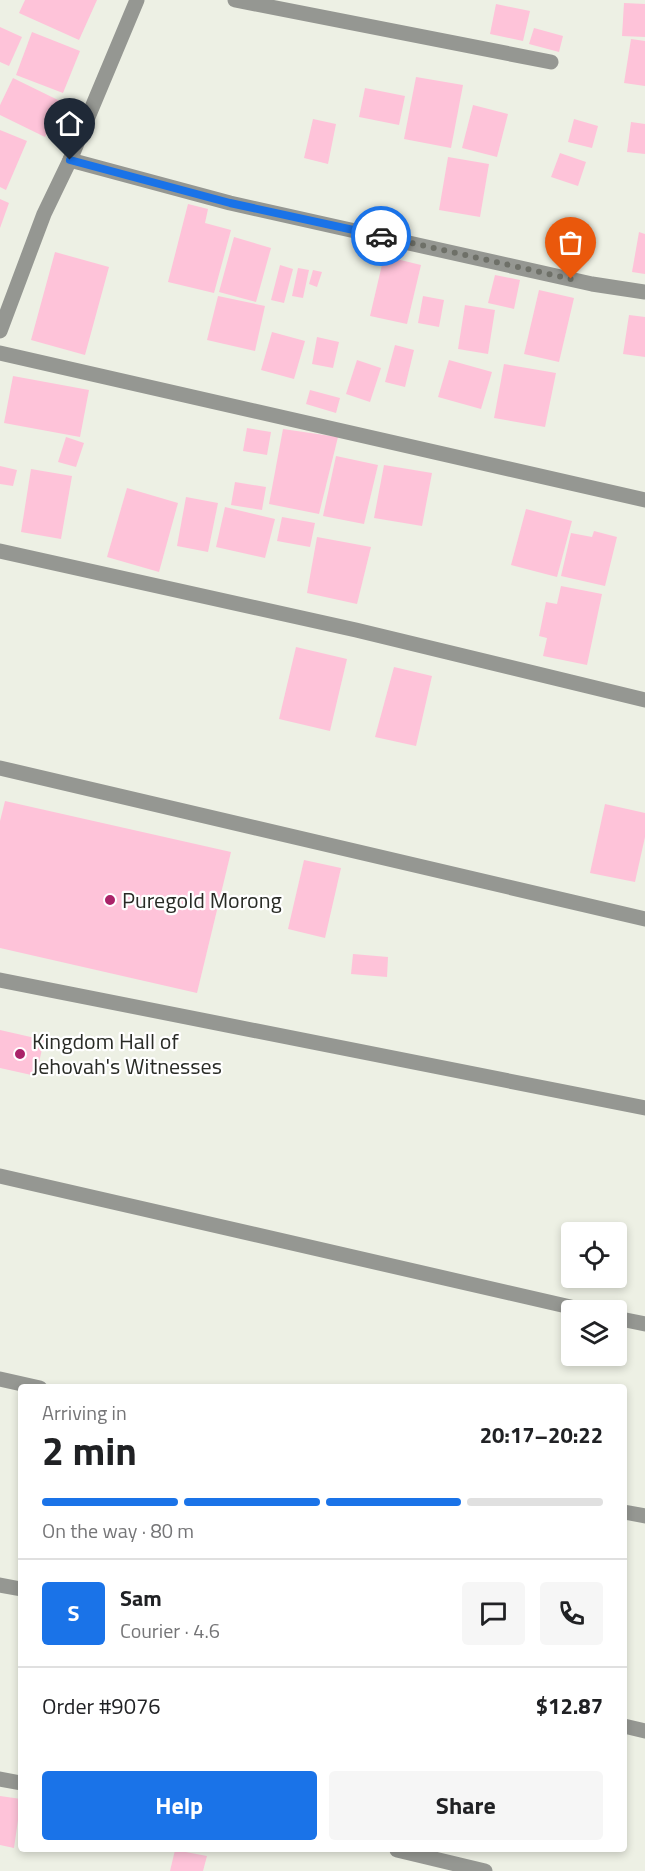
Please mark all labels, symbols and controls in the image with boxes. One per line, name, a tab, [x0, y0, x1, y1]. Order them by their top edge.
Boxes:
pin	[44, 98, 95, 160]
icon: home	[53, 107, 86, 140]
courier	[351, 206, 411, 266]
pin	[545, 217, 596, 279]
icon: car	[365, 220, 398, 253]
icon: bag	[554, 226, 587, 259]
place label: Puregold Morong	[122, 883, 282, 917]
marker: Puregold Morong	[103, 893, 117, 907]
place label: Kingdom Hall of Jehovah's Witnesses	[32, 1024, 222, 1083]
marker: Kingdom Hall of Jehovah's Witnesses	[13, 1047, 27, 1061]
map controls	[561, 1222, 627, 1366]
button: locate	[561, 1222, 627, 1288]
button: layers	[561, 1300, 627, 1366]
text: Arriving in	[42, 1397, 127, 1428]
text: 20:17–20:22	[480, 1418, 603, 1452]
text: 2 min	[42, 1421, 137, 1480]
text: On the way · 80 m	[42, 1515, 194, 1546]
text: Sam	[120, 1581, 162, 1615]
button: chat	[462, 1582, 525, 1645]
button: phone	[540, 1582, 603, 1645]
text: S	[68, 1596, 79, 1630]
text: Courier · 4.6	[120, 1615, 220, 1646]
text: Order #9076	[42, 1689, 161, 1723]
text: $12.87	[536, 1689, 603, 1723]
button: Help	[42, 1771, 317, 1840]
button: Share	[329, 1771, 603, 1840]

